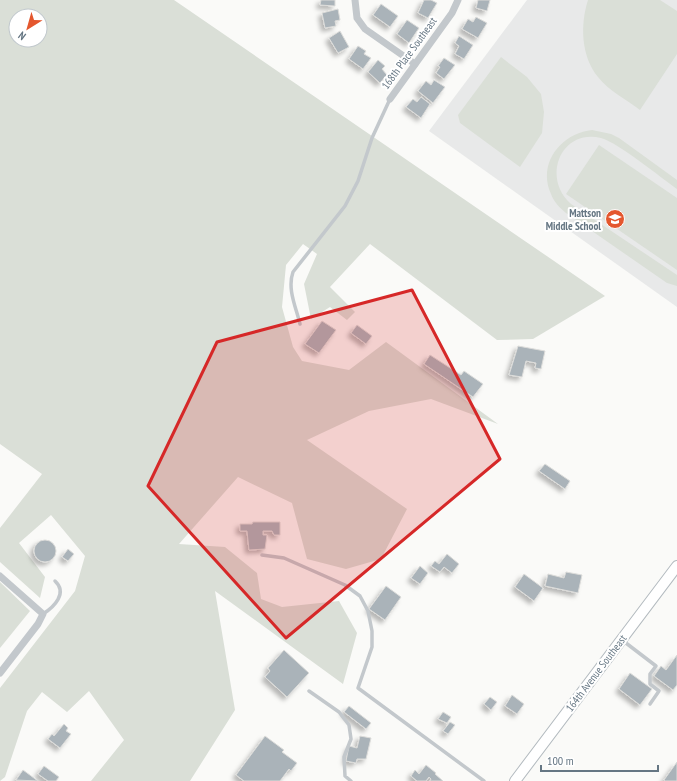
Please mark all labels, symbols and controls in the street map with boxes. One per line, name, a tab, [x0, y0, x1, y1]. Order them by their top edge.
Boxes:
north arrow	[8, 8, 48, 48]
street label: 168th Place Southeast	[378, 14, 440, 92]
text: N	[15, 29, 29, 43]
place label: Mattson Middle School	[546, 206, 601, 233]
school or university icon: Mattson Middle School	[604, 208, 626, 230]
street label: 164th Avenue Southeast	[563, 632, 629, 714]
scale bar	[541, 747, 658, 773]
text: 100 m	[547, 753, 574, 768]

